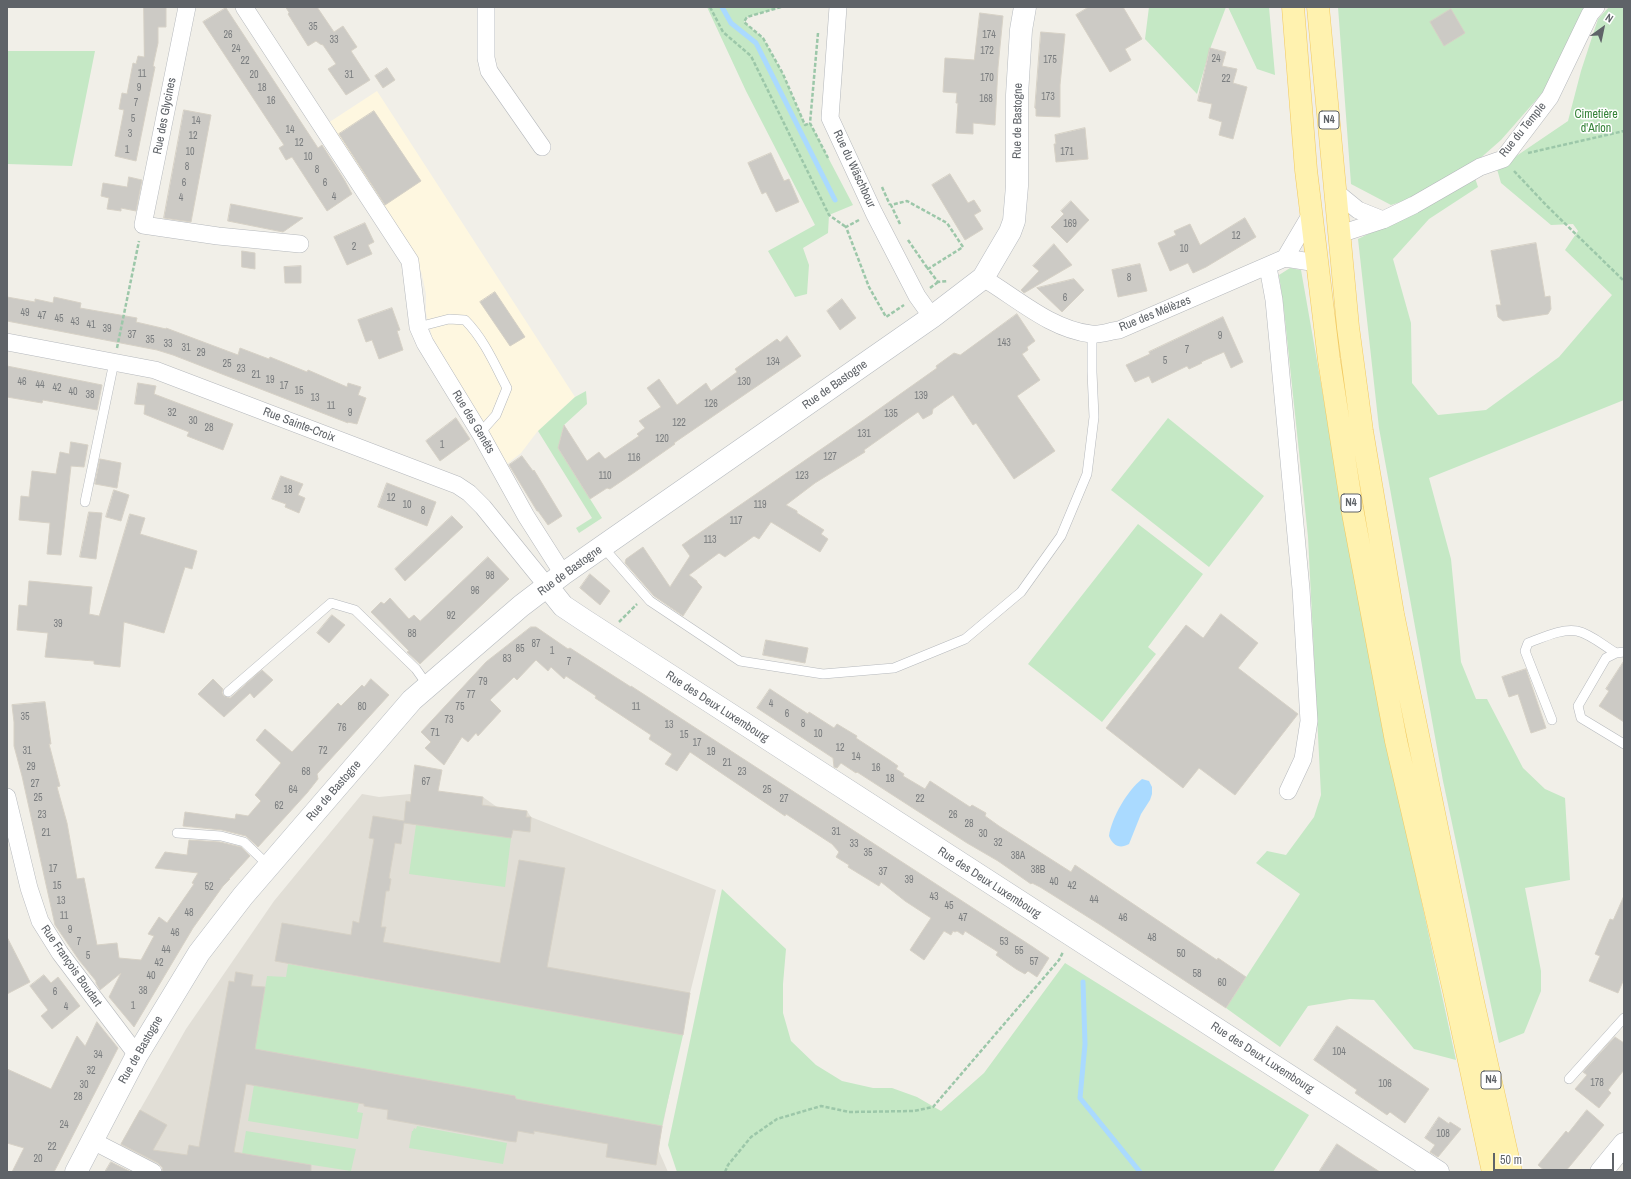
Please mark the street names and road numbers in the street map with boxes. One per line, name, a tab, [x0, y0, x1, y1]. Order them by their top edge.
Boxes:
street label: Rue des Glycines	[151, 77, 179, 155]
street label: Rue de Bastogne	[1010, 83, 1026, 159]
street label: Rue du Temple	[1497, 100, 1549, 160]
road number: N4	[1319, 111, 1339, 129]
street label: Rue du Wäschbour	[830, 128, 878, 210]
street label: Rue des Mélèzes	[1117, 293, 1193, 335]
street label: Rue de Bastogne	[800, 357, 870, 413]
street label: Rue des Genêts	[449, 388, 497, 456]
street label: Rue Sainte-Croix	[261, 405, 337, 445]
road number: N4	[1341, 494, 1361, 512]
street label: Rue de Bastogne	[535, 543, 605, 599]
street label: Rue des Deux Luxembourg	[663, 668, 771, 746]
street label: Rue de Bastogne	[304, 758, 364, 824]
street label: Rue des Deux Luxembourg	[935, 844, 1043, 922]
street label: Rue François Boudart	[37, 922, 105, 1010]
street label: Rue de Bastogne	[116, 1013, 166, 1087]
street label: Rue des Deux Luxembourg	[1208, 1019, 1316, 1097]
road number: N4	[1481, 1071, 1501, 1089]

